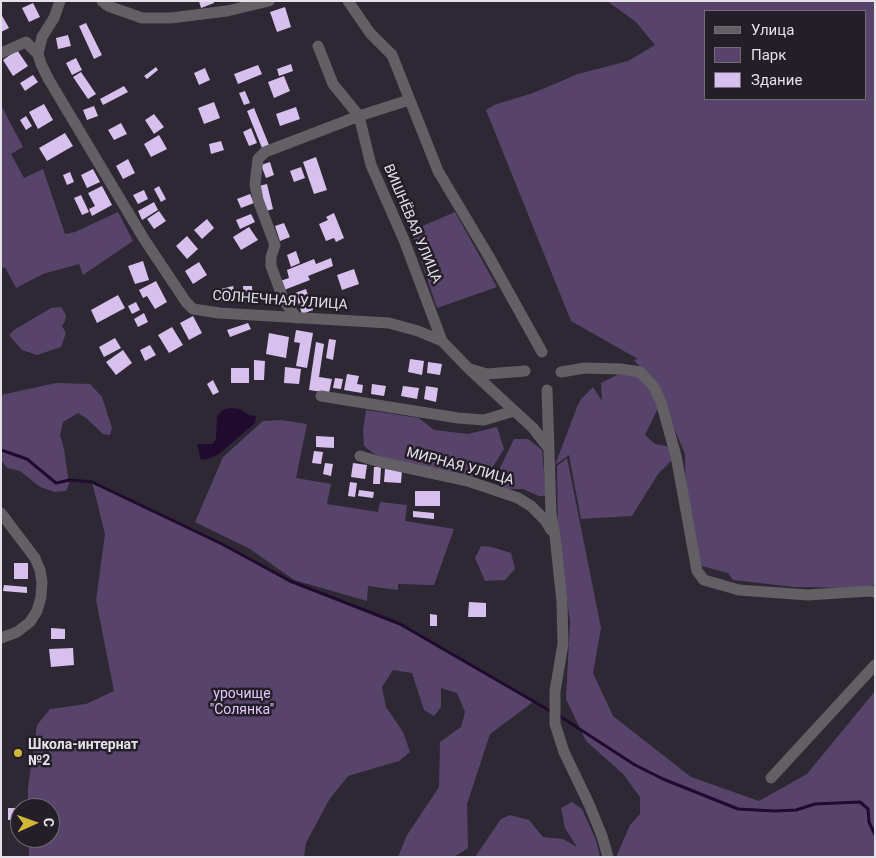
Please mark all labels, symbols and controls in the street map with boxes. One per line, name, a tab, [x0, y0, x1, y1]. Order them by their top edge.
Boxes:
legend	[704, 10, 866, 100]
text: Улица	[751, 21, 794, 39]
text: Парк	[751, 46, 786, 64]
text: Здание	[751, 71, 802, 89]
street label: ВИШНЁВАЯ УЛИЦА	[379, 162, 445, 286]
street label: СОЛНЕЧНАЯ УЛИЦА	[212, 288, 348, 314]
street label: МИРНАЯ УЛИЦА	[404, 445, 516, 489]
park label: урочище "Солянка"	[210, 686, 274, 719]
place label: Школа-интернат №2	[28, 737, 138, 770]
marker: Школа-интернат №2	[12, 747, 24, 759]
north arrow	[10, 798, 60, 848]
text: С	[41, 818, 57, 827]

